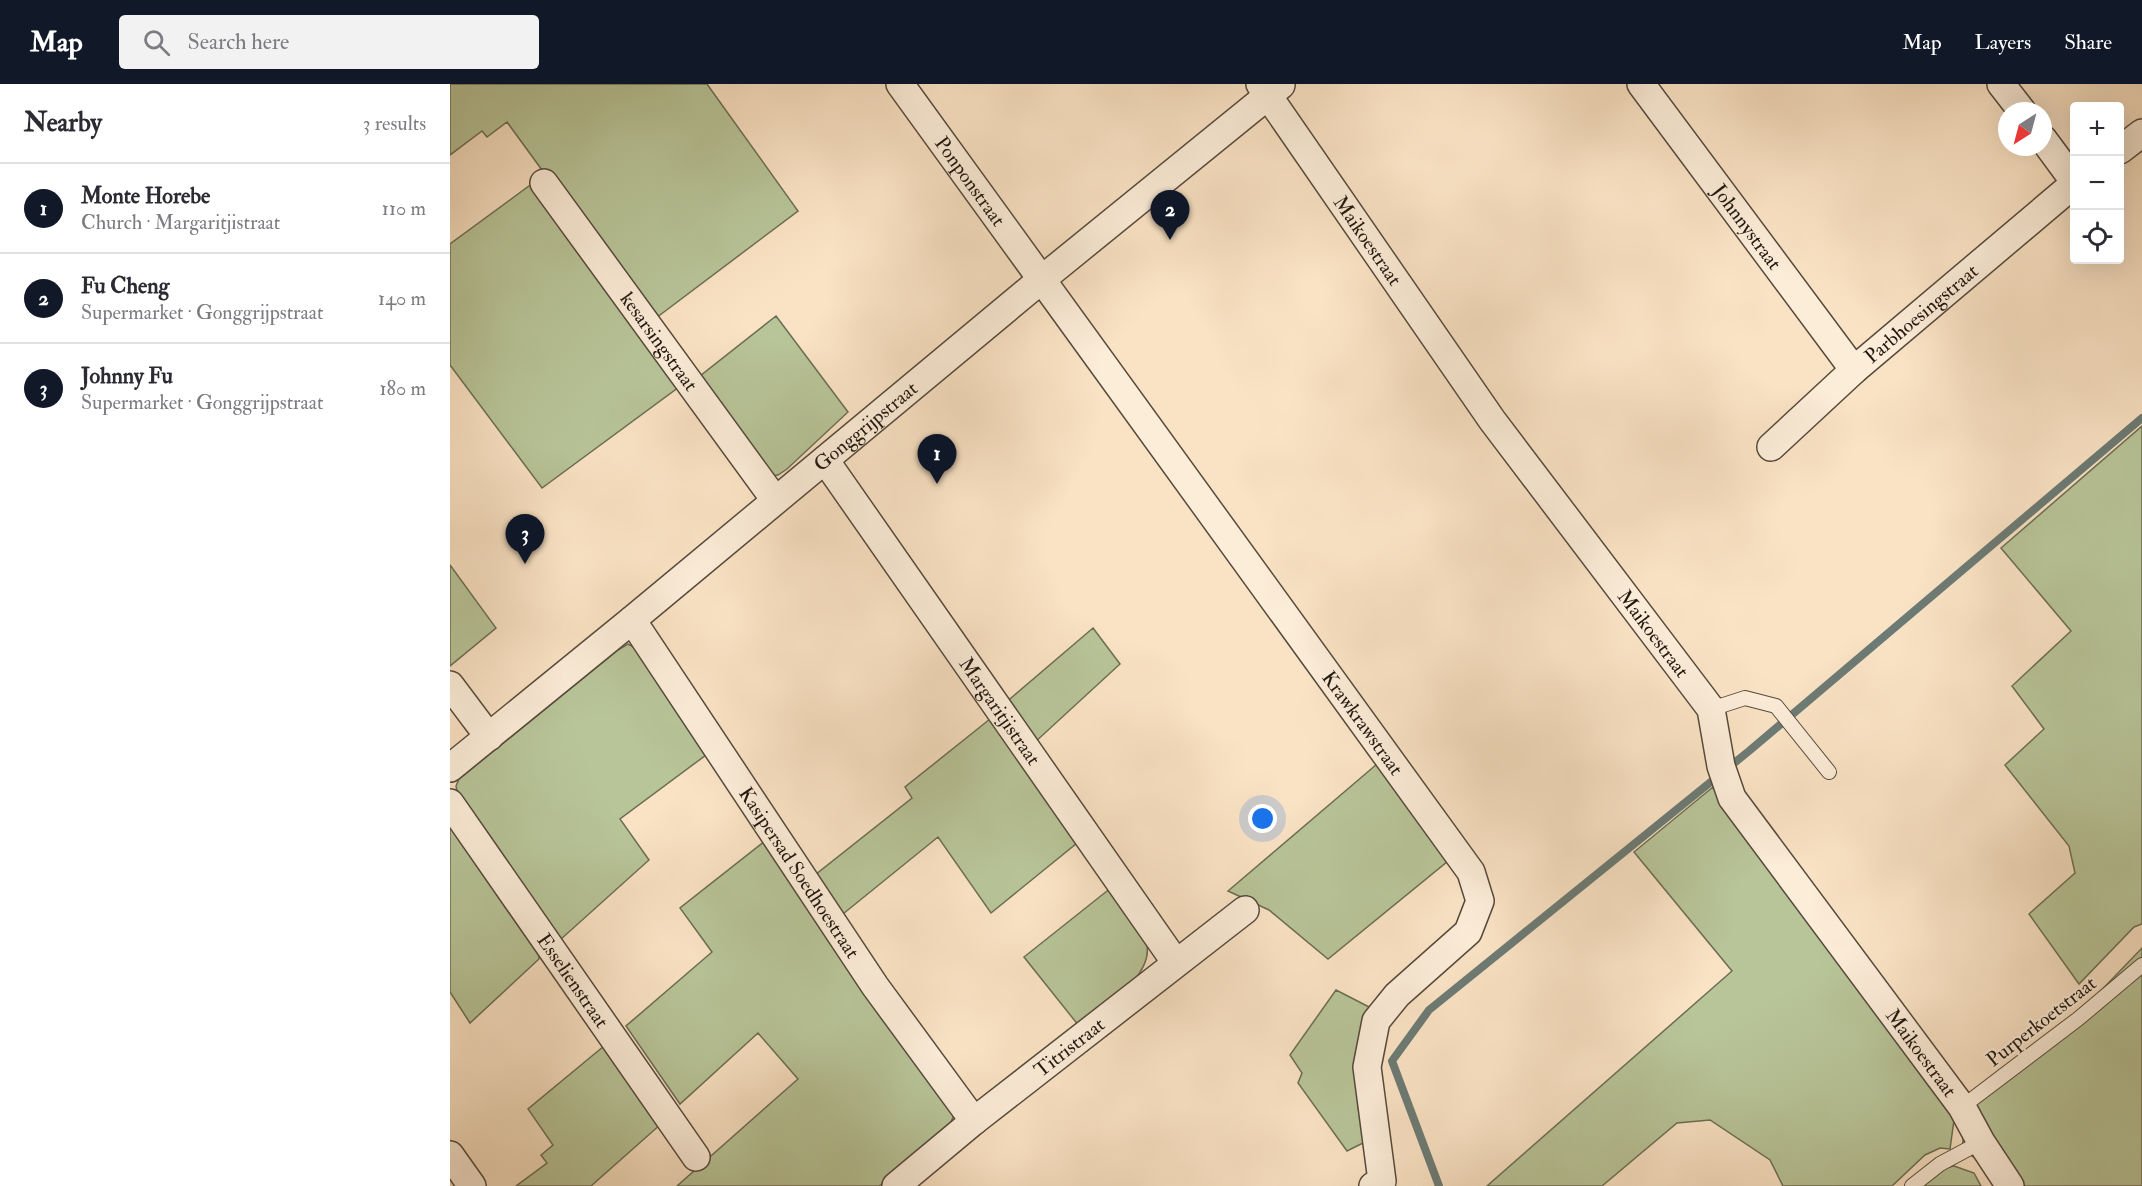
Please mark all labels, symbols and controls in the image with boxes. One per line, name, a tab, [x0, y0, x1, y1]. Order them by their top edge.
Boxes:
search box	[119, 15, 539, 69]
text: Map	[30, 25, 83, 60]
icon: search	[140, 26, 173, 59]
text: Search here	[188, 28, 289, 56]
text: Map	[1902, 29, 1942, 56]
text: Layers	[1975, 29, 2031, 56]
text: Share	[2064, 29, 2112, 56]
north arrow	[1998, 102, 2052, 156]
map controls	[2070, 102, 2124, 264]
button: +	[2070, 102, 2124, 156]
text: Nearby	[24, 107, 102, 139]
text: 3 results	[363, 111, 426, 136]
street label: Ponponstraat	[929, 132, 1011, 232]
button: −	[2070, 156, 2124, 210]
street label: Johnnystraat	[1706, 178, 1787, 275]
text: Monte Horebe	[81, 182, 210, 210]
pin: 2	[1150, 190, 1190, 240]
street label: Maikoestraat	[1328, 191, 1408, 291]
text: 1	[40, 196, 47, 221]
text: 110 m	[382, 196, 426, 221]
text: Church · Margaritjistraat	[81, 210, 280, 235]
button: locate	[2070, 210, 2124, 264]
street label: Parbhoesingstraat	[1859, 258, 1984, 369]
text: Fu Cheng	[81, 272, 169, 300]
text: 2	[38, 286, 49, 311]
text: 140 m	[378, 286, 426, 311]
street label: kesarsingstraat	[615, 287, 704, 396]
text: Supermarket · Gonggrijpstraat	[81, 300, 324, 325]
text: Johnny Fu	[81, 362, 173, 390]
text: 3	[40, 376, 47, 401]
text: 180 m	[379, 376, 426, 401]
street label: Gonggrijpstraat	[809, 376, 923, 477]
text: Supermarket · Gonggrijpstraat	[81, 390, 324, 415]
pin: 1	[918, 434, 956, 484]
pin: 3	[506, 514, 544, 564]
street label: Maikoestraat	[1612, 585, 1695, 683]
street label: Margaritjistraat	[953, 652, 1046, 770]
street label: Krawkrawstraat	[1316, 666, 1409, 781]
street label: Kasipersad Soedhoestraat	[733, 782, 865, 964]
your location	[1248, 804, 1277, 833]
street label: Esselienstraat	[531, 929, 615, 1033]
street label: Purperkoetstraat	[1981, 970, 2102, 1073]
street label: Maikoestraat	[1880, 1004, 1962, 1102]
street label: Titristraat	[1029, 1012, 1110, 1083]

